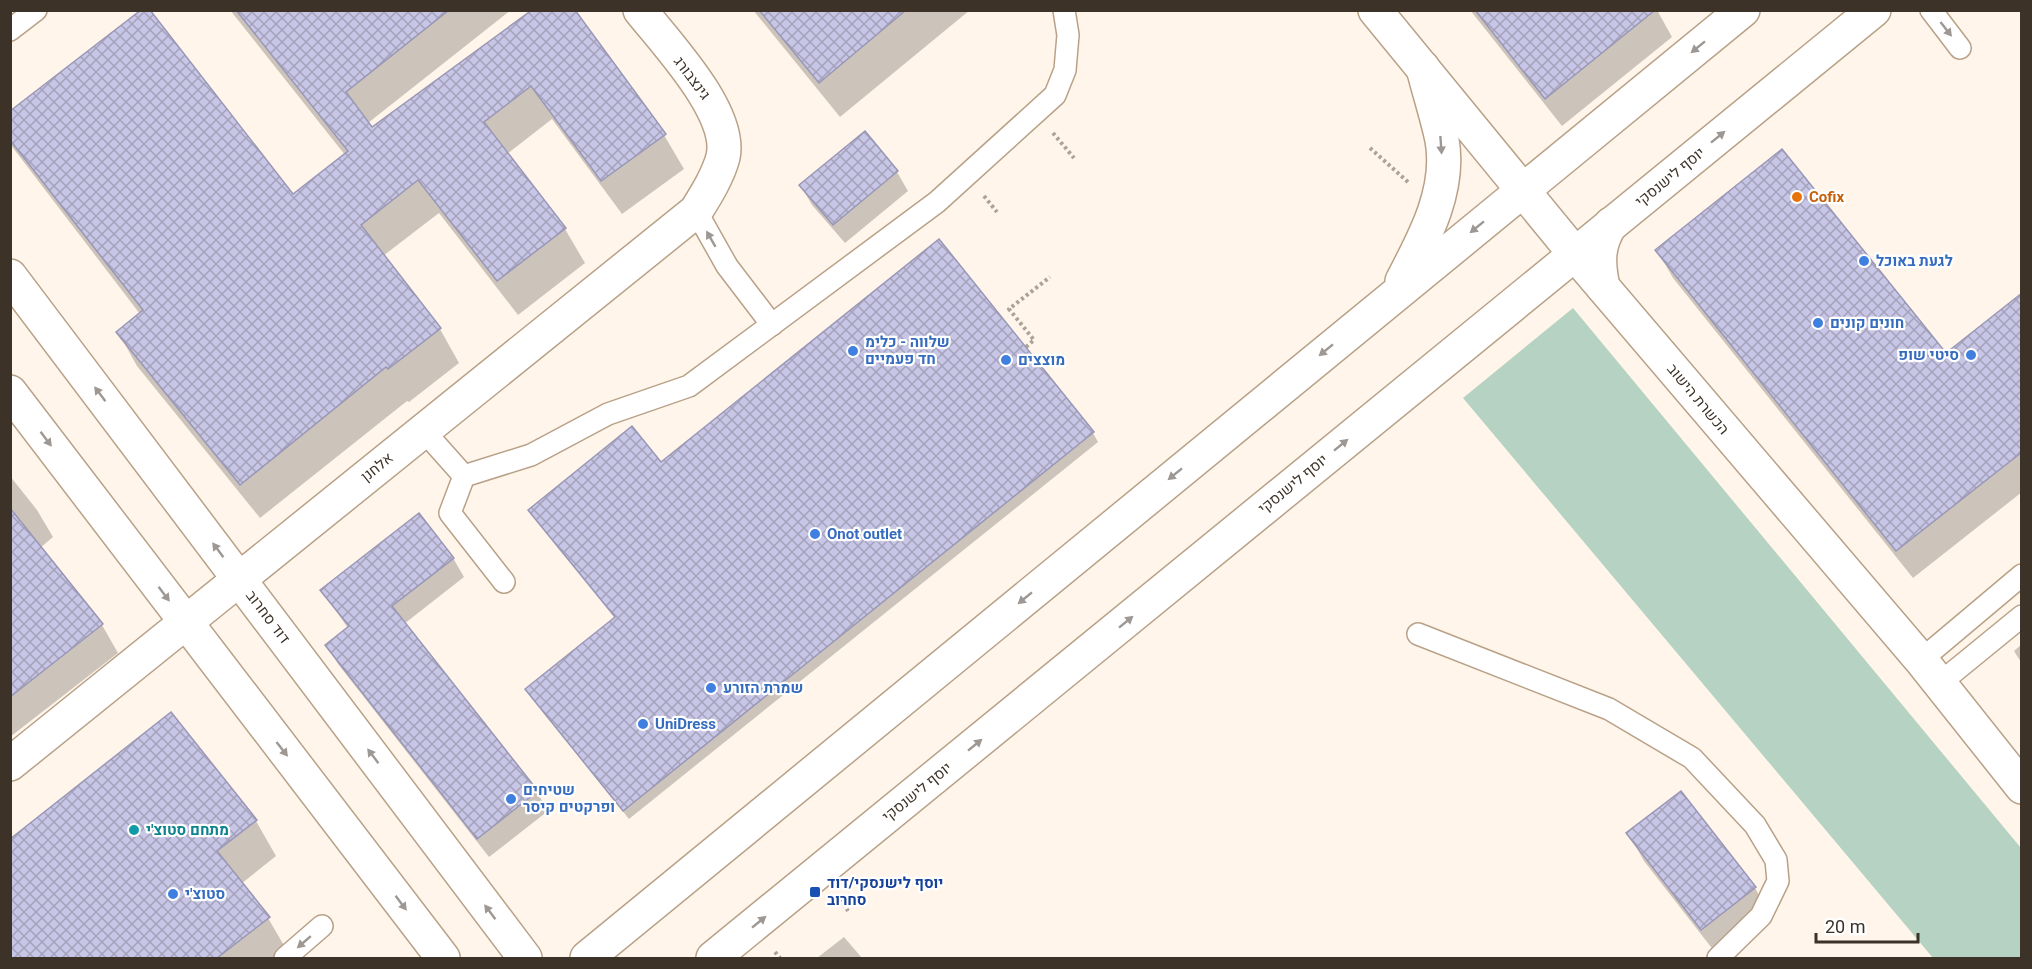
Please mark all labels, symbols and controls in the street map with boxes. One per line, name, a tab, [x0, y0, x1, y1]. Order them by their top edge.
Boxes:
one-way arrow	[1939, 21, 1952, 37]
one-way arrow	[1690, 41, 1706, 54]
street label: גינצבורג	[670, 53, 714, 103]
one-way arrow	[1710, 131, 1726, 144]
one-way arrow	[1436, 136, 1446, 155]
street label: יוסף לישנסקי	[1632, 144, 1708, 210]
place label: Cofix	[1809, 188, 1844, 206]
marker: Cofix	[1790, 190, 1804, 204]
one-way arrow	[1469, 221, 1485, 234]
one-way arrow	[706, 231, 717, 247]
place label: לגעת באוכל	[1876, 252, 1953, 270]
marker: לגעת באוכל	[1857, 254, 1871, 268]
place label: חונים קונים	[1830, 314, 1904, 332]
marker: חונים קונים	[1811, 316, 1825, 330]
place label: שלווה - כלימ חד פעמיים	[865, 333, 950, 368]
marker: שלווה - כלימ חד פעמיים	[846, 344, 860, 358]
one-way arrow	[1318, 344, 1334, 357]
place label: סיטי שופ	[1898, 346, 1959, 364]
marker: סיטי שופ	[1964, 348, 1978, 362]
place label: מוצצים	[1018, 351, 1065, 369]
marker: מוצצים	[999, 353, 1013, 367]
street label: הכשרת הישוב	[1663, 360, 1733, 438]
one-way arrow	[94, 387, 106, 403]
one-way arrow	[40, 430, 52, 446]
one-way arrow	[1334, 439, 1349, 452]
street label: אלחנן	[357, 449, 397, 485]
street label: יוסף לישנסקי	[1255, 451, 1331, 517]
one-way arrow	[1167, 468, 1183, 481]
place label: Onot outlet	[827, 525, 902, 543]
marker: Onot outlet	[808, 527, 822, 541]
one-way arrow	[212, 542, 224, 557]
one-way arrow	[157, 586, 170, 602]
street label: דוד סחרוב	[242, 587, 294, 647]
one-way arrow	[1017, 592, 1033, 605]
one-way arrow	[1118, 616, 1133, 628]
place label: שמרת הזורע	[723, 679, 803, 697]
marker: שמרת הזורע	[704, 681, 718, 695]
place label: UniDress	[655, 715, 716, 733]
marker: UniDress	[636, 717, 650, 731]
one-way arrow	[967, 739, 982, 752]
one-way arrow	[276, 741, 288, 756]
one-way arrow	[367, 748, 379, 763]
street label: יוסף לישנסקי	[879, 759, 955, 825]
place label: שטיחים ופרקטים קיסר	[523, 781, 615, 816]
marker: שטיחים ופרקטים קיסר	[504, 792, 518, 806]
place label: מתחם סטוצ'י	[146, 821, 229, 839]
marker: מתחם סטוצ'י	[127, 823, 141, 837]
place label: יוסף לישנסקי/דוד סחרוב	[827, 874, 943, 909]
place label: סטוצ'י	[185, 885, 225, 903]
marker: יוסף לישנסקי/דוד סחרוב	[808, 885, 822, 899]
marker: סטוצ'י	[166, 887, 180, 901]
one-way arrow	[395, 896, 407, 911]
one-way arrow	[484, 904, 496, 920]
scale bar	[1816, 906, 1918, 944]
one-way arrow	[751, 916, 766, 928]
text: 20 m	[1825, 916, 1865, 937]
one-way arrow	[296, 935, 311, 949]

